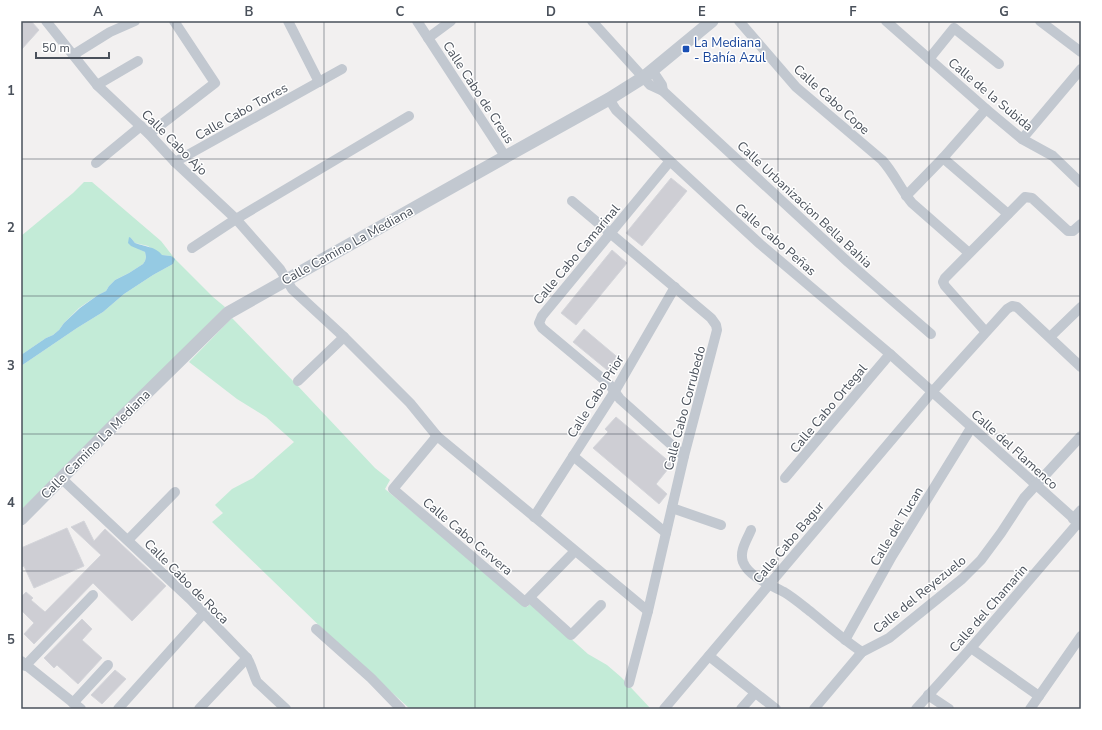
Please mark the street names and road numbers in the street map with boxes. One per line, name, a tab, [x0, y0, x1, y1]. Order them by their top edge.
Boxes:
street label: Calle Cabo de Creus	[438, 38, 518, 147]
street label: Calle de la Subida	[944, 54, 1037, 136]
street label: Calle Cabo Cope	[789, 61, 873, 139]
street label: Calle Cabo Torres	[192, 79, 291, 145]
street label: Calle Cabo Ajo	[137, 106, 211, 180]
street label: Calle Urbanizacion Bella Bahia	[733, 137, 876, 272]
street label: Calle Cabo Peñas	[731, 199, 820, 280]
street label: Calle Cabo Camarinal	[529, 200, 624, 309]
street label: Calle Camino La Mediana	[278, 202, 417, 290]
street label: Calle Cabo Corrubedo	[660, 344, 710, 473]
street label: Calle Cabo Prior	[563, 351, 629, 441]
street label: Calle Cabo Ortegal	[786, 360, 872, 457]
street label: Calle Camino La Mediana	[37, 386, 154, 503]
street label: Calle del Flamenco	[967, 406, 1062, 494]
street label: Calle del Tucan	[866, 484, 928, 569]
street label: Calle Cabo Cervera	[419, 494, 516, 580]
street label: Calle Cabo Bagur	[749, 497, 829, 588]
street label: Calle Cabo de Roca	[140, 535, 233, 628]
street label: Calle del Reyezuelo	[869, 552, 970, 638]
street label: Calle del Chamarin	[946, 561, 1032, 656]

